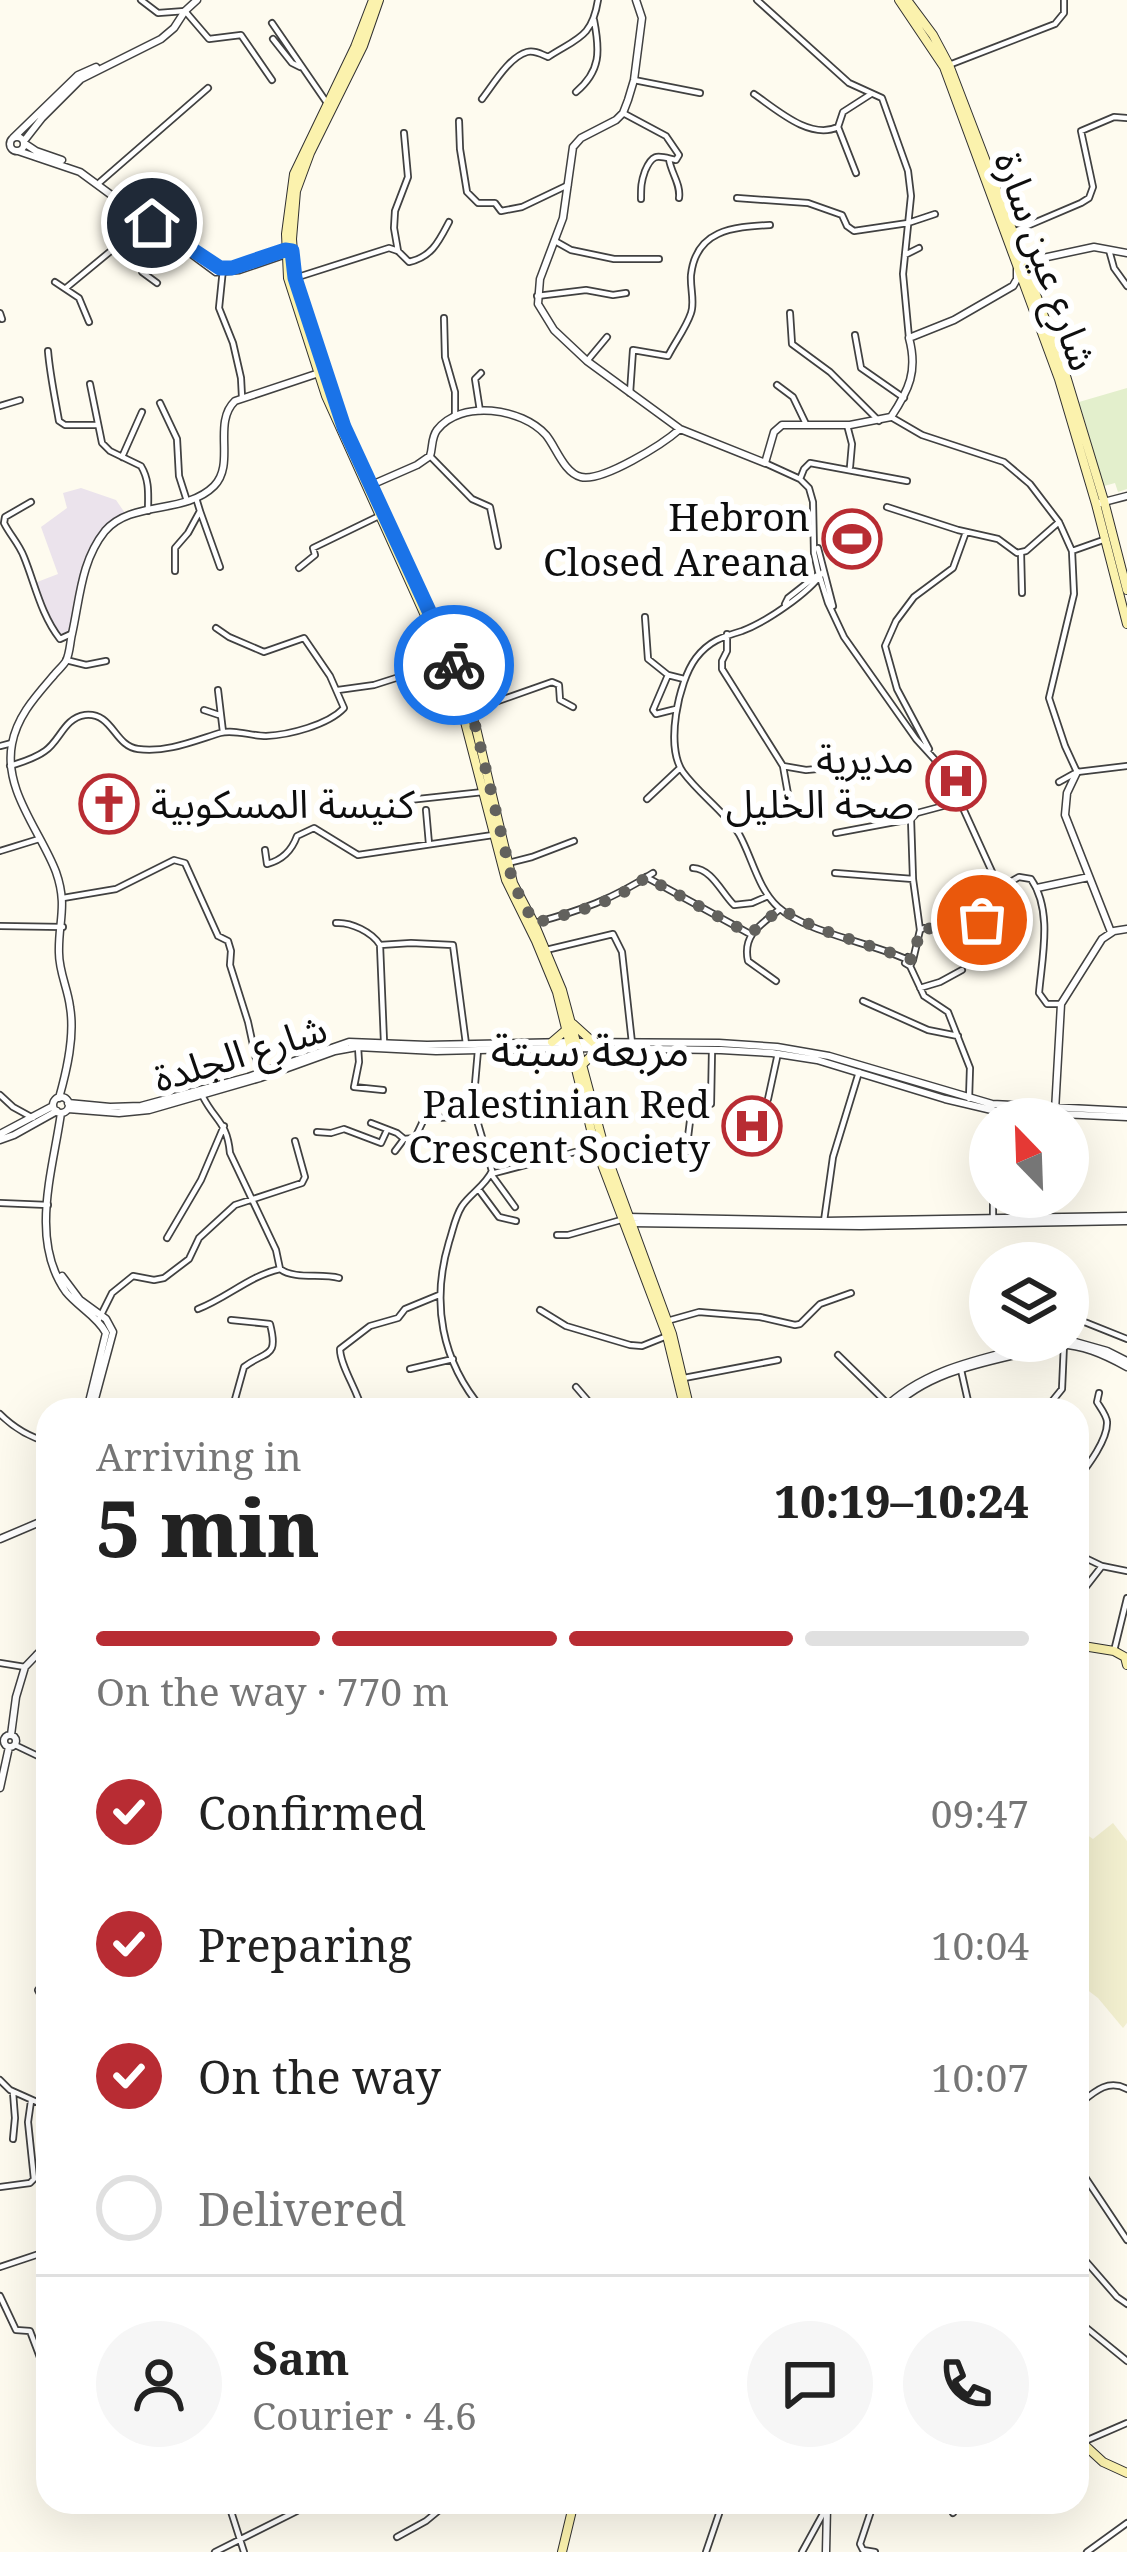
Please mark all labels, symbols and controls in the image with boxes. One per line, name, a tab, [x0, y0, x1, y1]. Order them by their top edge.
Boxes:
street label: شارع عين سارة	[980, 144, 1112, 379]
pin	[101, 172, 203, 274]
icon: home	[119, 190, 185, 256]
place label: Hebron Closed Areana	[543, 489, 810, 587]
sports icon: Hebron Closed Areana	[821, 508, 883, 570]
courier	[394, 605, 514, 725]
icon: bike	[421, 632, 487, 698]
place label: مديرية صحة الخليل	[726, 731, 914, 829]
hospital icon: مديرية صحة الخليل	[925, 750, 987, 812]
church icon: كنيسة المسكوبية	[78, 773, 140, 835]
place label: كنيسة المسكوبية	[151, 776, 415, 829]
pin	[931, 869, 1033, 971]
icon: bag	[949, 887, 1015, 953]
street label: شارع الجلدة	[146, 1000, 334, 1107]
district label: مربعة سبتة	[491, 1018, 689, 1079]
place label: Palestinian Red Crescent Society	[408, 1076, 711, 1174]
hospital icon: Palestinian Red Crescent Society	[721, 1095, 783, 1157]
north arrow	[969, 1098, 1089, 1218]
map controls	[969, 1098, 1089, 1362]
button: layers	[969, 1242, 1089, 1362]
text: Arriving in	[96, 1429, 302, 1482]
text: 10:19–10:24	[774, 1470, 1029, 1531]
text: 5 min	[96, 1474, 320, 1580]
text: On the way · 770 m	[96, 1664, 449, 1717]
icon: check	[96, 1779, 162, 1845]
text: Confirmed	[198, 1782, 426, 1843]
text: 09:47	[931, 1786, 1029, 1839]
icon: check	[96, 1911, 162, 1977]
text: Preparing	[198, 1914, 412, 1975]
text: 10:04	[931, 1918, 1029, 1971]
icon: check	[96, 2043, 162, 2109]
text: On the way	[198, 2046, 441, 2107]
text: 10:07	[931, 2050, 1029, 2103]
text: Delivered	[198, 2178, 406, 2239]
button: person	[96, 2321, 222, 2447]
button: chat	[747, 2321, 873, 2447]
button: phone	[903, 2321, 1029, 2447]
text: Sam	[252, 2327, 349, 2388]
text: Courier · 4.6	[252, 2388, 477, 2441]

